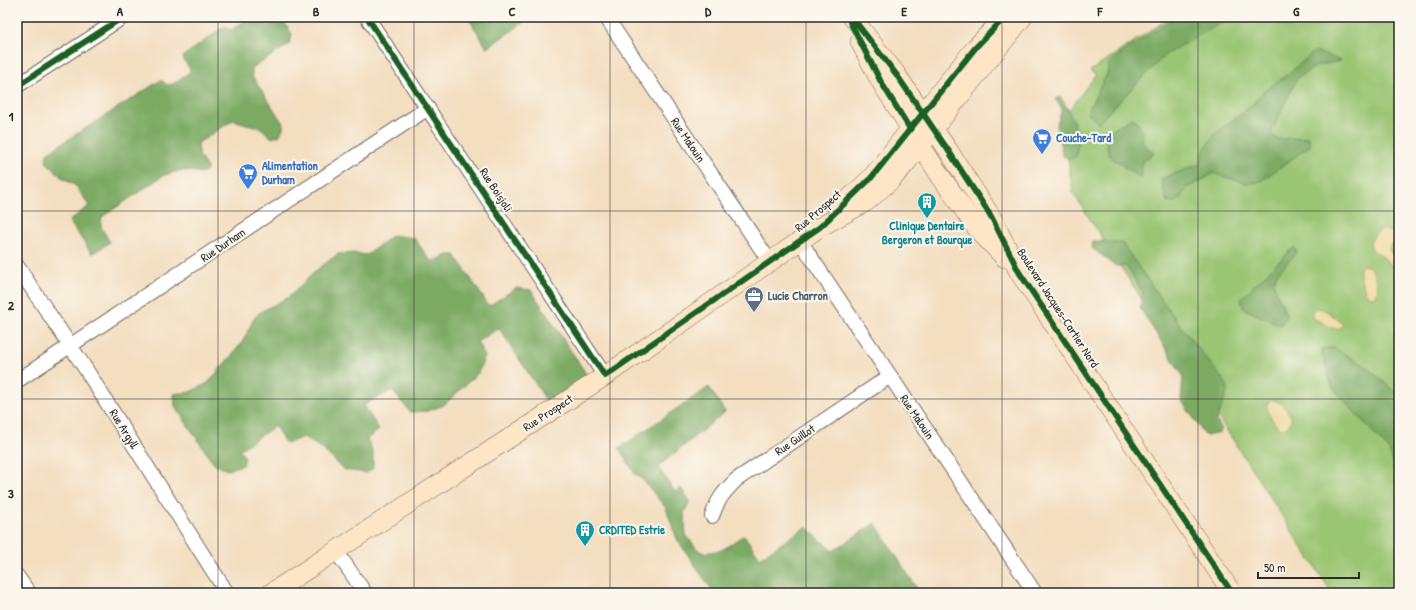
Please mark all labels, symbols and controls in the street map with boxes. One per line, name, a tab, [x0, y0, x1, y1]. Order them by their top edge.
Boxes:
text: A	[117, 2, 124, 20]
text: B	[313, 2, 320, 20]
text: C	[508, 2, 516, 20]
text: D	[705, 2, 712, 20]
text: E	[901, 2, 907, 20]
text: F	[1097, 2, 1104, 20]
text: G	[1293, 2, 1300, 20]
text: 1	[9, 107, 14, 125]
street label: Rue Malouin	[667, 114, 710, 165]
supermarket icon: Couche-Tard	[1031, 127, 1053, 155]
place label: Couche-Tard	[1056, 129, 1111, 146]
place label: Alimentation Durham	[262, 157, 319, 188]
supermarket icon: Alimentation Durham	[237, 162, 259, 190]
street label: Rue Boisjoli	[476, 164, 517, 215]
street label: Rue Prospect	[791, 185, 845, 236]
building icon: Clinique Dentaire Bergeron et Bourque	[916, 191, 938, 219]
place label: Clinique Dentaire Bergeron et Bourque	[882, 217, 972, 249]
street label: Rue Durham	[197, 223, 249, 266]
street label: Boulevard Jacques-Cartier Nord	[1013, 245, 1104, 371]
office icon: Lucie Charron	[743, 285, 765, 313]
place label: Lucie Charron	[768, 287, 829, 304]
text: 2	[8, 296, 15, 314]
street label: Rue Prospect	[519, 390, 577, 435]
street label: Rue Malouin	[896, 391, 939, 442]
street label: Rue Argyll	[106, 406, 144, 453]
street label: Rue Guillot	[771, 419, 819, 459]
text: 3	[8, 484, 14, 502]
building icon: CRDITED Estrie	[574, 519, 596, 547]
place label: CRDITED Estrie	[599, 521, 665, 538]
scale bar	[1258, 554, 1359, 580]
text: 50 m	[1264, 559, 1285, 576]

